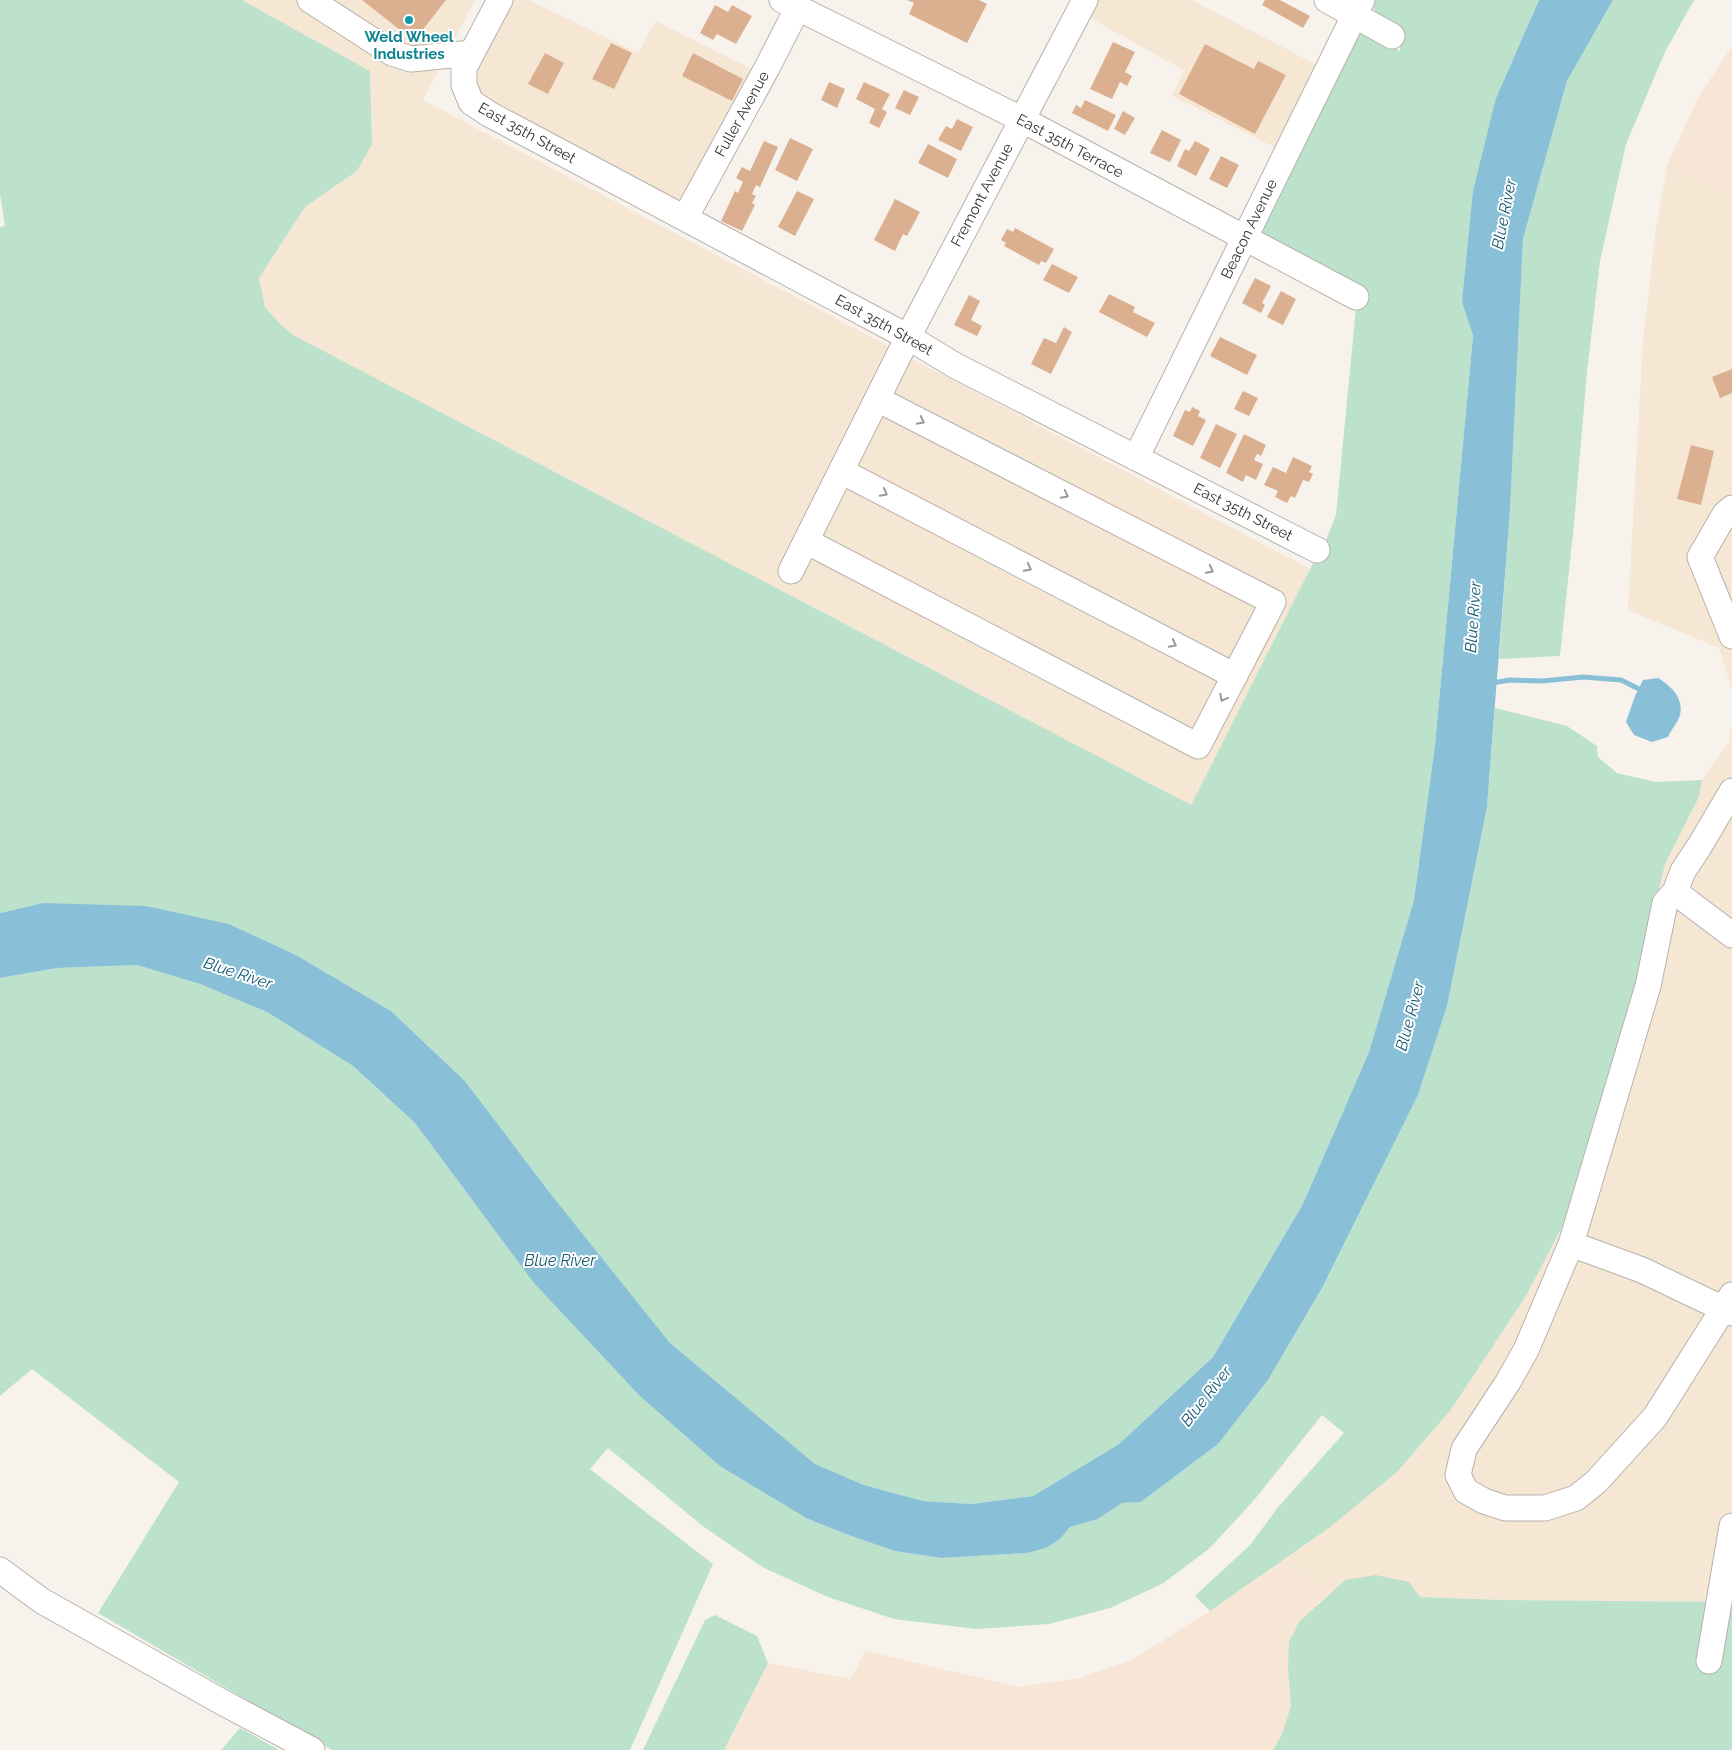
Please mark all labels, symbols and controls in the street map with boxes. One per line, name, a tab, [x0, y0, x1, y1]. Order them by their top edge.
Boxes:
marker: Weld Wheel Industries	[403, 14, 415, 26]
place label: Weld Wheel Industries	[365, 28, 454, 63]
street label: Fuller Avenue	[711, 68, 773, 160]
street label: East 35th Street	[475, 99, 579, 167]
street label: East 35th Terrace	[1013, 110, 1127, 182]
street label: Fremont Avenue	[947, 140, 1017, 250]
street label: Beacon Avenue	[1217, 176, 1281, 282]
water label: Blue River	[1488, 177, 1520, 251]
street label: East 35th Street	[832, 291, 936, 359]
one-way arrow	[915, 415, 924, 425]
street label: East 35th Street	[1190, 479, 1296, 545]
one-way arrow	[879, 487, 888, 497]
one-way arrow	[1060, 489, 1069, 499]
one-way arrow	[1023, 562, 1032, 572]
one-way arrow	[1205, 564, 1214, 574]
water label: Blue River	[1461, 580, 1485, 653]
one-way arrow	[1167, 638, 1176, 648]
one-way arrow	[1219, 693, 1229, 702]
water label: Blue River	[201, 953, 275, 993]
water label: Blue River	[1392, 979, 1429, 1053]
water label: Blue River	[524, 1251, 596, 1270]
water label: Blue River	[1177, 1362, 1236, 1430]

